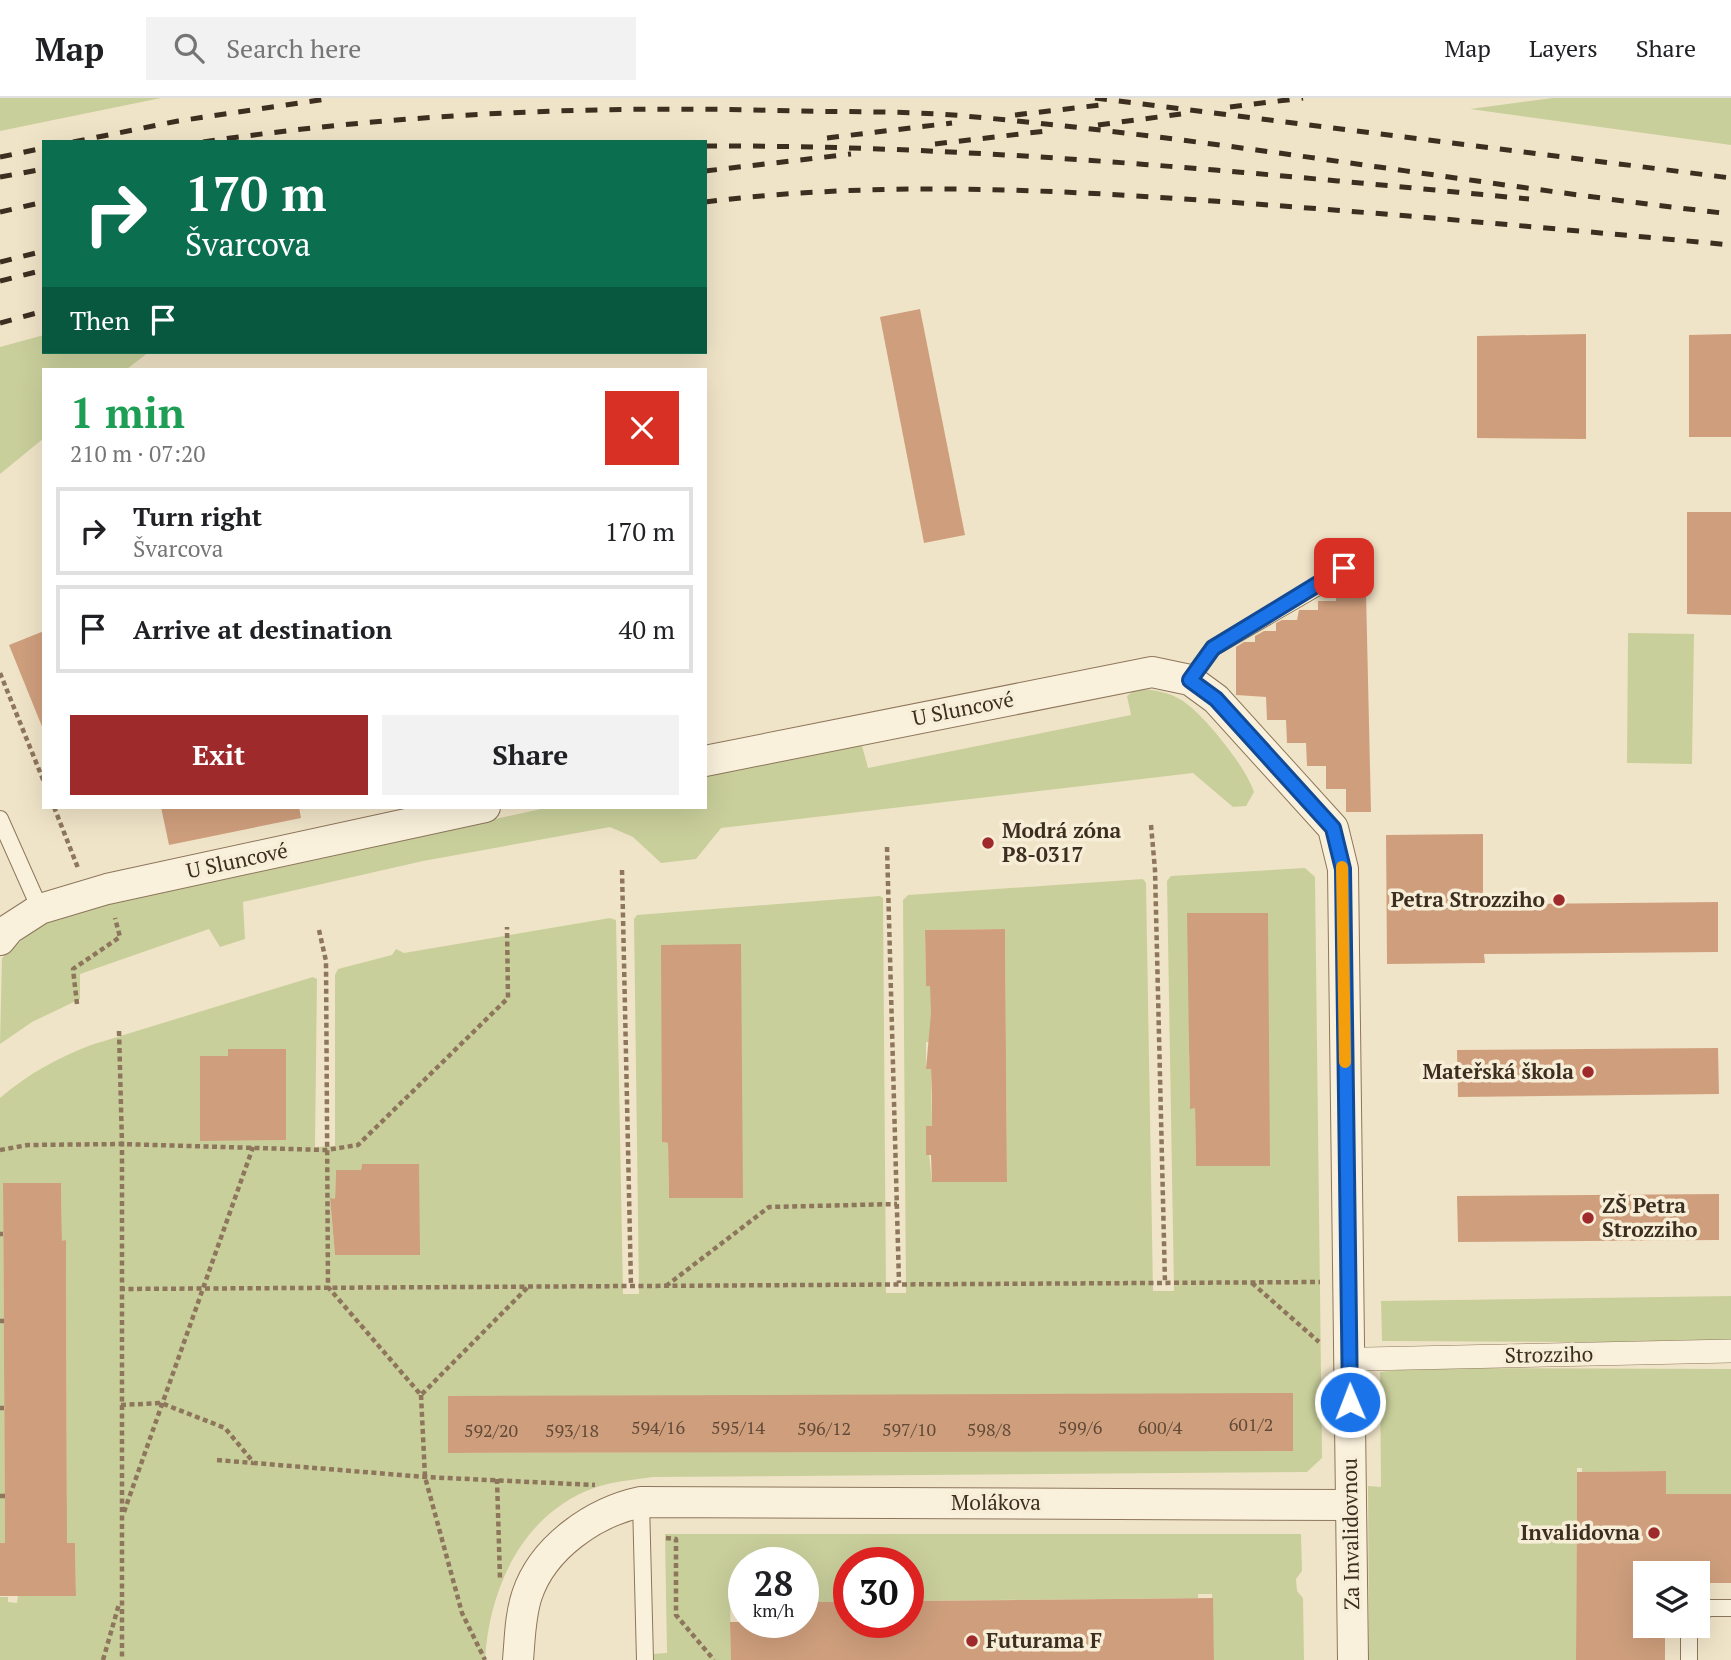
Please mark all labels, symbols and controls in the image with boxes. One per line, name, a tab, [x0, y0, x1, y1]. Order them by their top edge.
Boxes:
search box	[146, 17, 636, 80]
text: Map	[35, 27, 104, 70]
icon: search	[170, 29, 208, 67]
text: Search here	[226, 31, 361, 65]
text: Map	[1444, 32, 1491, 64]
text: Layers	[1529, 32, 1598, 64]
text: Share	[1636, 32, 1696, 64]
text: 170 m	[185, 160, 327, 225]
icon: right	[70, 168, 161, 259]
text: Švarcova	[185, 223, 311, 265]
icon: arrive	[144, 301, 182, 339]
text: Then	[70, 303, 130, 337]
text: 1 min	[70, 384, 185, 440]
button: close	[605, 391, 679, 465]
text: 210 m · 07:20	[70, 438, 205, 469]
text: Turn right	[133, 499, 262, 533]
icon: right	[74, 512, 112, 550]
text: 170 m	[605, 514, 675, 548]
text: Švarcova	[133, 533, 223, 564]
pin	[1314, 538, 1374, 598]
icon: arrive	[1325, 549, 1363, 587]
icon: arrive	[74, 610, 112, 648]
text: Arrive at destination	[133, 612, 392, 646]
text: 40 m	[619, 612, 675, 646]
street label: U Sluncové	[910, 684, 1016, 732]
button: Exit	[70, 715, 368, 795]
button: Share	[382, 715, 679, 795]
place label: Modrá zóna P8-0317	[1002, 816, 1122, 868]
marker: Modrá zóna P8-0317	[980, 835, 996, 851]
street label: U Sluncové	[184, 836, 290, 884]
place label: Petra Strozziho	[1391, 885, 1545, 913]
marker: Petra Strozziho	[1551, 892, 1567, 908]
place label: Mateřská škola	[1422, 1057, 1574, 1085]
marker: Mateřská škola	[1580, 1064, 1596, 1080]
place label: ZŠ Petra Strozziho	[1602, 1191, 1698, 1243]
marker: ZŠ Petra Strozziho	[1580, 1210, 1596, 1226]
street label: Strozziho	[1504, 1339, 1594, 1369]
position arrow	[1313, 1365, 1387, 1439]
house number: 601/2	[1229, 1412, 1273, 1436]
house number: 594/16	[631, 1415, 685, 1439]
house number: 595/14	[711, 1415, 765, 1439]
house number: 599/6	[1058, 1415, 1103, 1439]
house number: 600/4	[1138, 1415, 1183, 1439]
house number: 596/12	[797, 1416, 851, 1440]
house number: 597/10	[882, 1417, 936, 1441]
house number: 598/8	[967, 1417, 1011, 1441]
house number: 592/20	[464, 1418, 518, 1442]
house number: 593/18	[545, 1418, 599, 1442]
street label: Za Invalidovnou	[1335, 1458, 1365, 1610]
street label: Molákova	[951, 1488, 1041, 1516]
place label: Invalidovna	[1520, 1518, 1640, 1546]
marker: Invalidovna	[1646, 1525, 1662, 1541]
speed limit sign: 30	[833, 1547, 924, 1638]
text: 28	[754, 1560, 793, 1606]
map controls	[1633, 1561, 1710, 1638]
button: layers	[1633, 1561, 1710, 1638]
text: km/h	[753, 1598, 794, 1622]
place label: Futurama F	[986, 1626, 1102, 1654]
marker: Futurama F	[964, 1633, 980, 1649]

